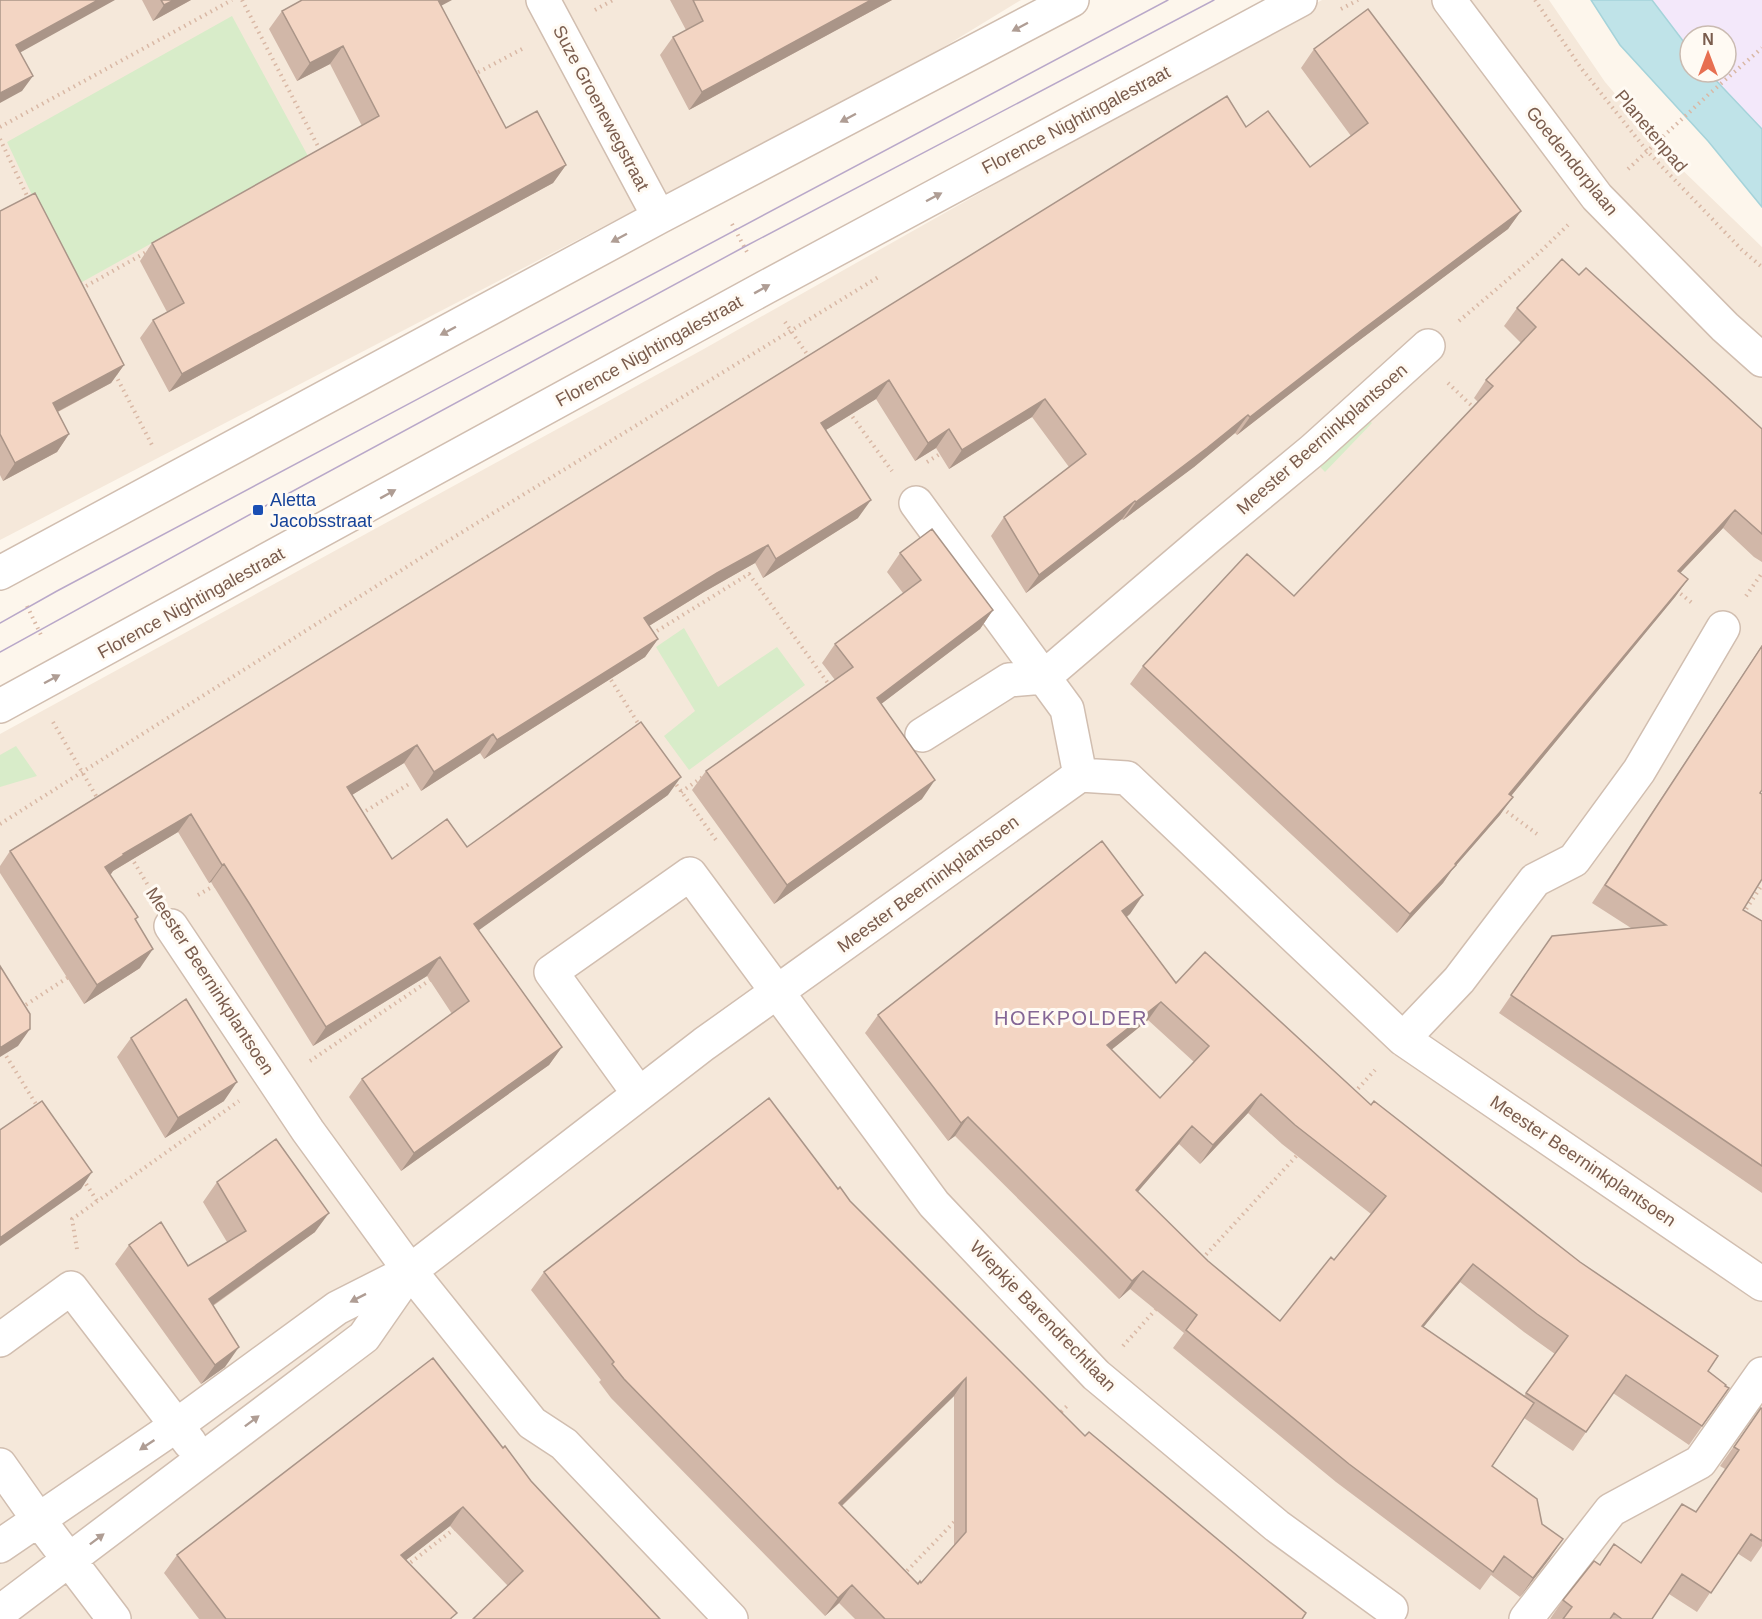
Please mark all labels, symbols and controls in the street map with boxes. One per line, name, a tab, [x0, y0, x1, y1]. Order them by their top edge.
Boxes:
street label: Suze Groenewegstraat	[549, 22, 653, 194]
one-way arrow	[1012, 22, 1029, 32]
north arrow	[1678, 24, 1738, 84]
text: N	[1702, 31, 1714, 48]
street label: Florence Nightingalestraat	[979, 62, 1173, 178]
street label: Planetenpad	[1611, 86, 1691, 176]
street label: Goedendorplaan	[1522, 103, 1622, 219]
one-way arrow	[839, 113, 856, 123]
one-way arrow	[925, 192, 942, 202]
one-way arrow	[611, 233, 628, 243]
one-way arrow	[754, 284, 771, 294]
street label: Florence Nightingalestraat	[552, 291, 746, 411]
one-way arrow	[439, 326, 456, 336]
street label: Meester Beerninkplantsoen	[1233, 360, 1411, 518]
one-way arrow	[380, 489, 397, 499]
place label: Aletta Jacobsstraat	[270, 490, 372, 531]
marker: Aletta Jacobsstraat	[251, 503, 265, 517]
street label: Florence Nightingalestraat	[94, 543, 288, 663]
one-way arrow	[43, 674, 60, 684]
street label: Meester Beerninkplantsoen	[833, 812, 1023, 956]
street label: Meester Beerninkplantsoen	[142, 884, 278, 1078]
district label: HOEKPOLDER	[994, 1007, 1148, 1029]
street label: Meester Beerninkplantsoen	[1487, 1091, 1679, 1231]
street label: Wiepkje Barendrechtlaan	[966, 1237, 1120, 1395]
one-way arrow	[349, 1292, 367, 1302]
one-way arrow	[244, 1415, 259, 1427]
one-way arrow	[139, 1439, 155, 1451]
one-way arrow	[90, 1534, 105, 1546]

